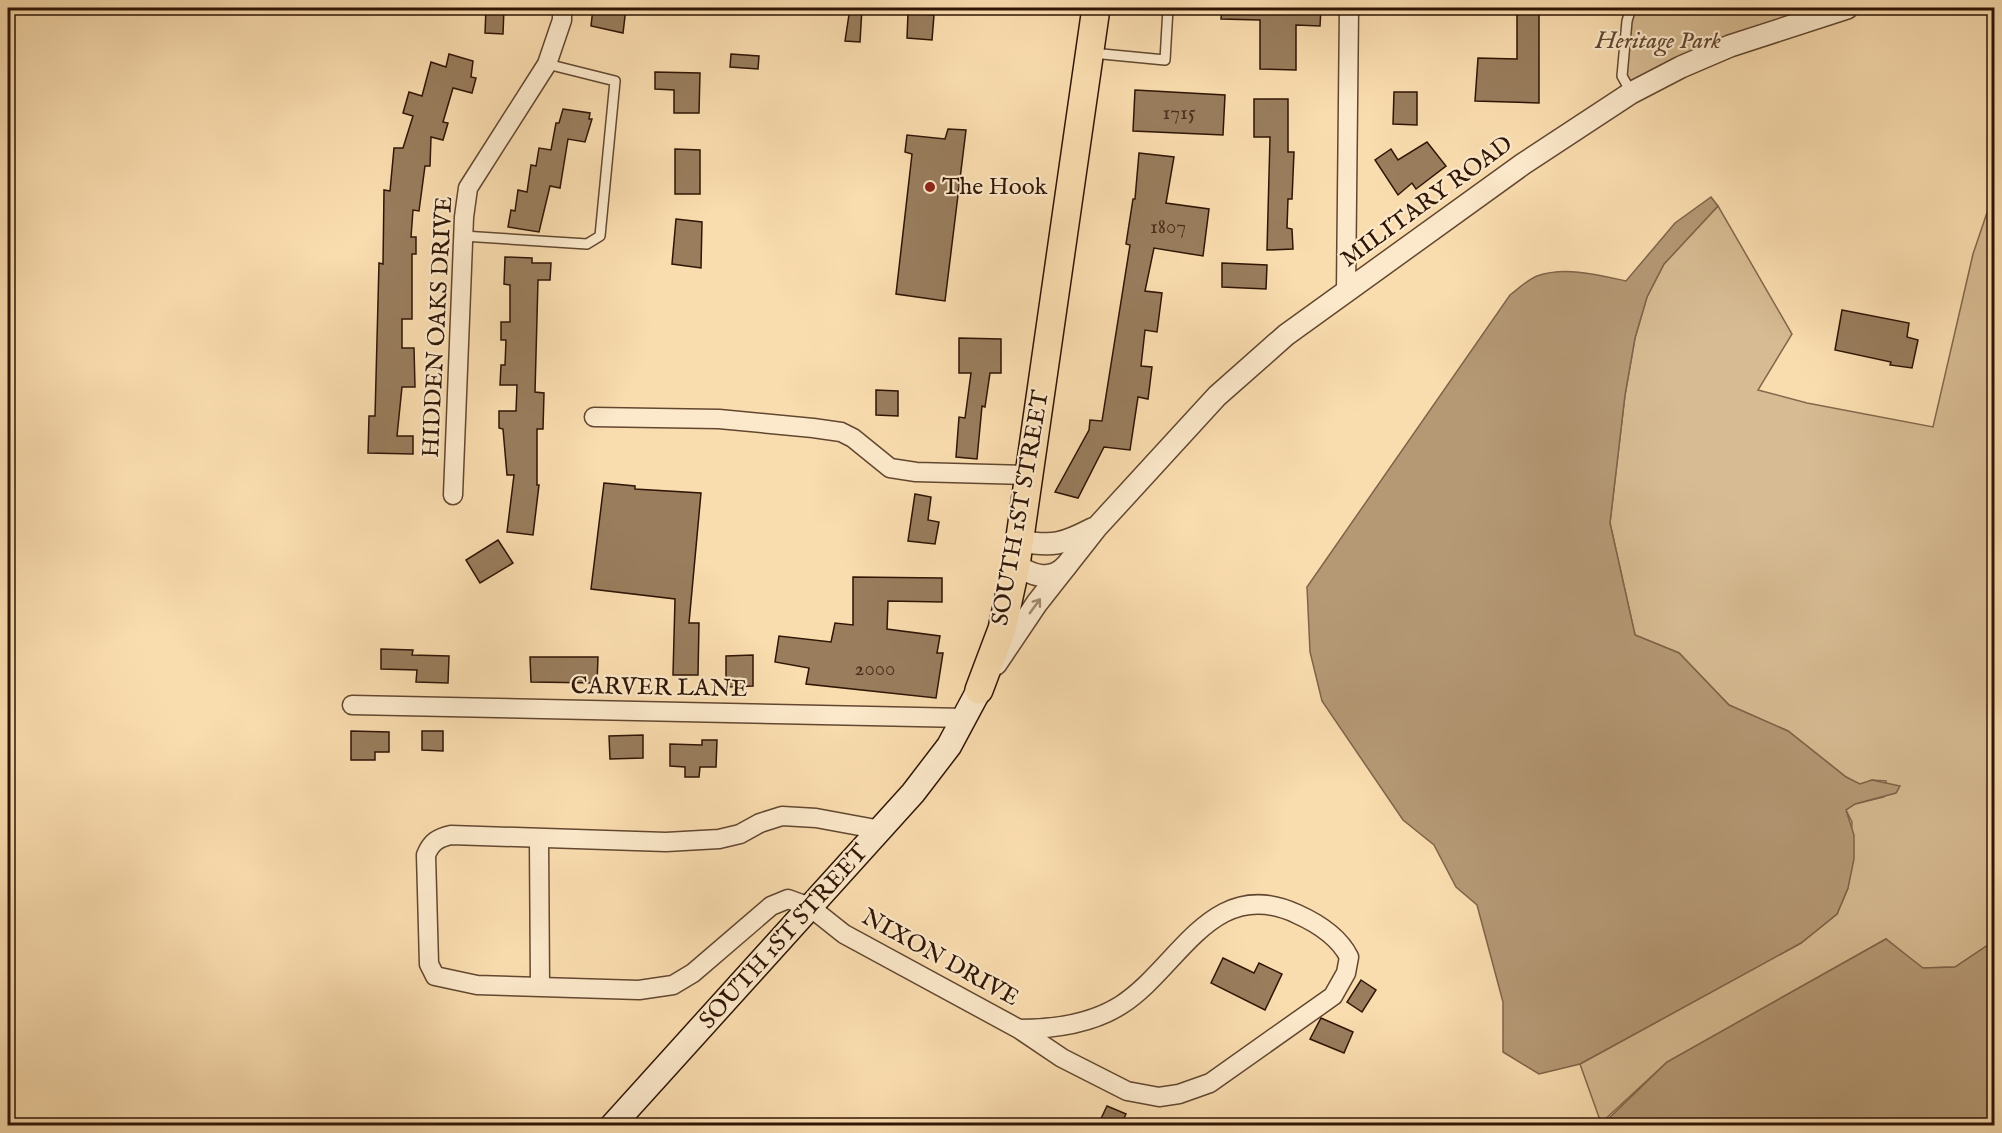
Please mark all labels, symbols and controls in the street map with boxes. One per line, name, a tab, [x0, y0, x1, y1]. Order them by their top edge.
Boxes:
park label: Heritage Park	[1594, 26, 1721, 57]
house number: 1715	[1162, 100, 1196, 127]
street label: MILITARY ROAD	[1335, 129, 1519, 275]
place label: The Hook	[942, 172, 1048, 203]
marker: The Hook	[923, 180, 937, 194]
street label: HIDDEN OAKS DRIVE	[416, 195, 460, 459]
house number: 1807	[1150, 214, 1186, 241]
street label: SOUTH 1ST STREET	[985, 387, 1057, 628]
one-way arrow	[1029, 599, 1042, 615]
house number: 2000	[855, 656, 895, 683]
street label: CARVER LANE	[570, 671, 748, 705]
street label: SOUTH 1ST STREET	[693, 838, 876, 1036]
street label: NIXON DRIVE	[856, 902, 1024, 1014]

